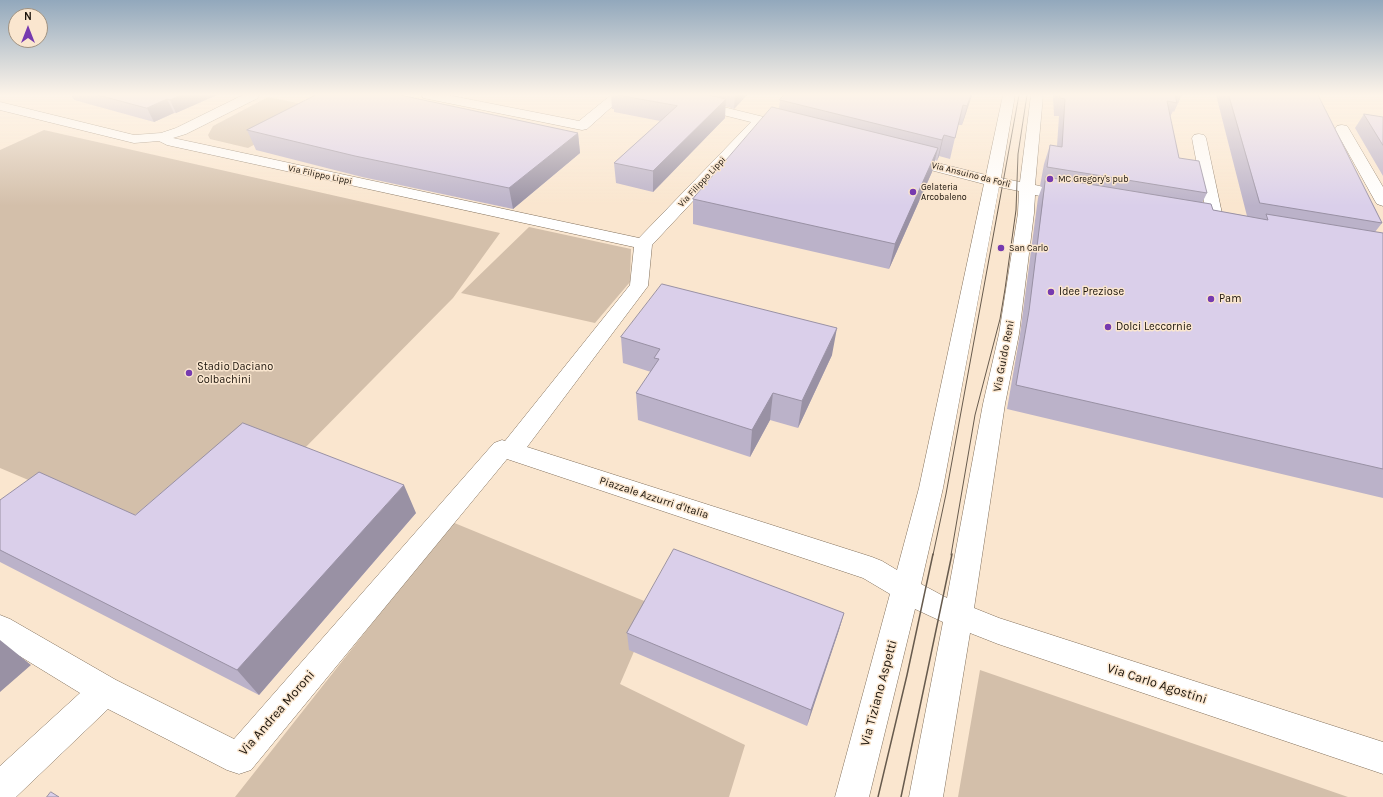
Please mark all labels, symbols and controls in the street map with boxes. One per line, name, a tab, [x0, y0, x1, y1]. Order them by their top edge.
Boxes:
north arrow	[8, 8, 48, 48]
text: N	[24, 10, 32, 23]
street label: Via Filippo Lippi	[676, 155, 728, 209]
street label: Via Ansuino da Forlì	[930, 160, 1012, 190]
street label: Via Filippo Lippi	[287, 163, 353, 187]
marker: MC Gregory's pub	[1045, 174, 1055, 184]
place label: MC Gregory's pub	[1058, 174, 1129, 184]
place label: Gelateria Arcobaleno	[921, 182, 967, 203]
marker: Gelateria Arcobaleno	[908, 187, 918, 197]
marker: San Carlo	[996, 243, 1006, 253]
place label: San Carlo	[1009, 243, 1048, 253]
place label: Idee Preziose	[1059, 285, 1124, 299]
marker: Idee Preziose	[1046, 287, 1056, 297]
place label: Pam	[1219, 292, 1241, 306]
marker: Pam	[1206, 294, 1216, 304]
street label: Via Guido Reni	[991, 319, 1017, 393]
place label: Dolci Leccornie	[1116, 320, 1192, 334]
marker: Dolci Leccornie	[1103, 322, 1113, 332]
place label: Stadio Daciano Colbachini	[197, 360, 273, 386]
marker: Stadio Daciano Colbachini	[184, 368, 194, 378]
street label: Piazzale Azzurri d'Italia	[598, 474, 710, 522]
street label: Via Tiziano Aspetti	[857, 638, 901, 748]
street label: Via Carlo Agostini	[1105, 660, 1209, 708]
street label: Via Andrea Moroni	[236, 667, 318, 759]

